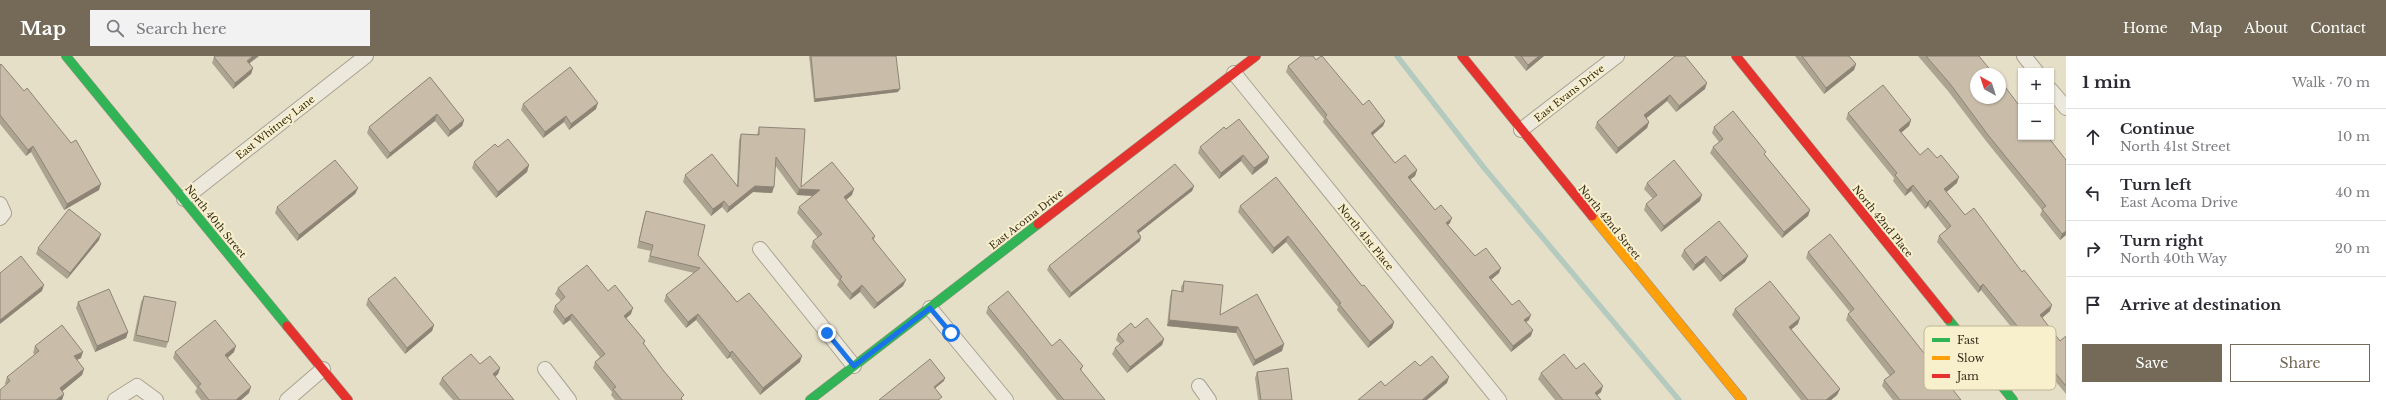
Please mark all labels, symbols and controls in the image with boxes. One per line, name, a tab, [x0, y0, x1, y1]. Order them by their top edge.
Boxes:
search box	[90, 10, 370, 46]
text: Map	[20, 17, 66, 40]
icon: search	[104, 17, 126, 39]
text: Search here	[136, 19, 227, 38]
text: Home	[2123, 19, 2168, 37]
text: Map	[2190, 19, 2222, 37]
text: About	[2244, 19, 2288, 37]
text: Contact	[2310, 19, 2366, 37]
street label: East Evans Drive	[1532, 62, 1607, 125]
north arrow	[1970, 68, 2006, 104]
map controls	[2018, 68, 2054, 140]
button: +	[2018, 68, 2054, 104]
text: 1 min	[2082, 72, 2131, 93]
text: Walk · 70 m	[2292, 74, 2370, 91]
street label: East Whitney Lane	[233, 92, 318, 162]
button: −	[2018, 104, 2054, 140]
text: Continue	[2120, 119, 2195, 138]
icon: ahead	[2082, 126, 2104, 148]
text: 10 m	[2337, 128, 2370, 145]
text: North 41st Street	[2120, 138, 2231, 155]
text: Turn left	[2120, 175, 2191, 194]
street label: North 40th Street	[182, 182, 249, 261]
street label: North 42nd Street	[1576, 182, 1644, 262]
icon: left	[2082, 182, 2104, 204]
street label: North 42nd Place	[1850, 183, 1916, 260]
text: 40 m	[2335, 184, 2370, 201]
street label: East Acoma Drive	[987, 186, 1066, 252]
text: East Acoma Drive	[2120, 194, 2238, 211]
street label: North 41st Place	[1335, 201, 1397, 273]
text: Turn right	[2120, 231, 2203, 250]
icon: right	[2082, 238, 2104, 260]
text: 20 m	[2335, 240, 2370, 257]
text: North 40th Way	[2120, 250, 2227, 267]
icon: arrive	[2082, 294, 2104, 316]
text: Arrive at destination	[2120, 295, 2281, 314]
route end	[818, 324, 836, 342]
route start	[942, 324, 960, 342]
legend	[1924, 326, 2056, 390]
text: Fast	[1957, 333, 1980, 347]
button: Save	[2082, 344, 2222, 382]
button: Share	[2230, 344, 2370, 382]
text: Slow	[1957, 351, 1985, 365]
text: Jam	[1955, 369, 1979, 383]

